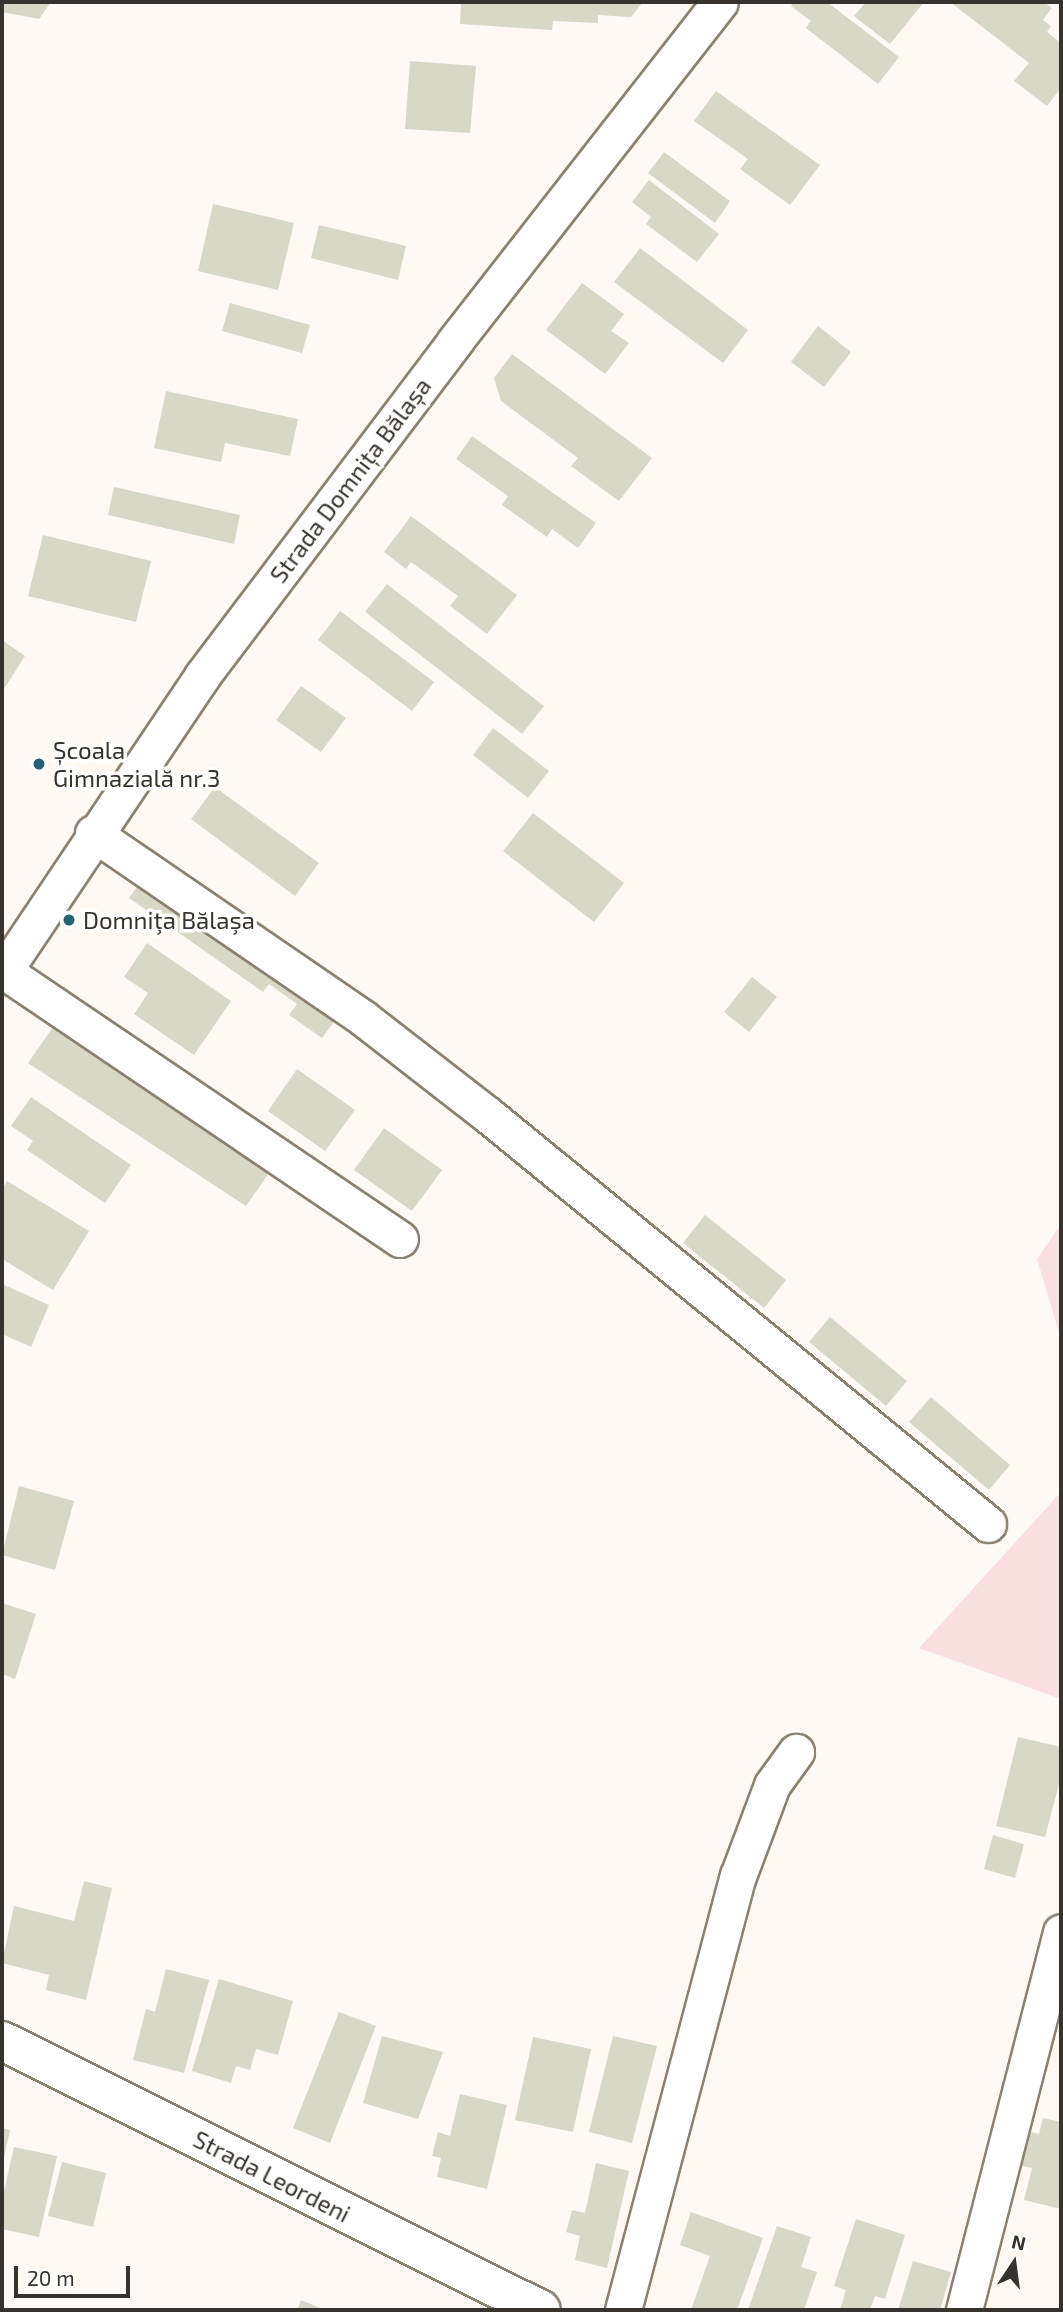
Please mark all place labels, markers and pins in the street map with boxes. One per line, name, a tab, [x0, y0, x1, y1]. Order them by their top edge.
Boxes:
place label: Școala Gimnazială nr.3	[53, 736, 220, 792]
marker: Școala Gimnazială nr.3	[31, 756, 47, 772]
place label: Domniţa Bălaşa	[83, 906, 255, 934]
marker: Domniţa Bălaşa	[61, 912, 77, 928]

